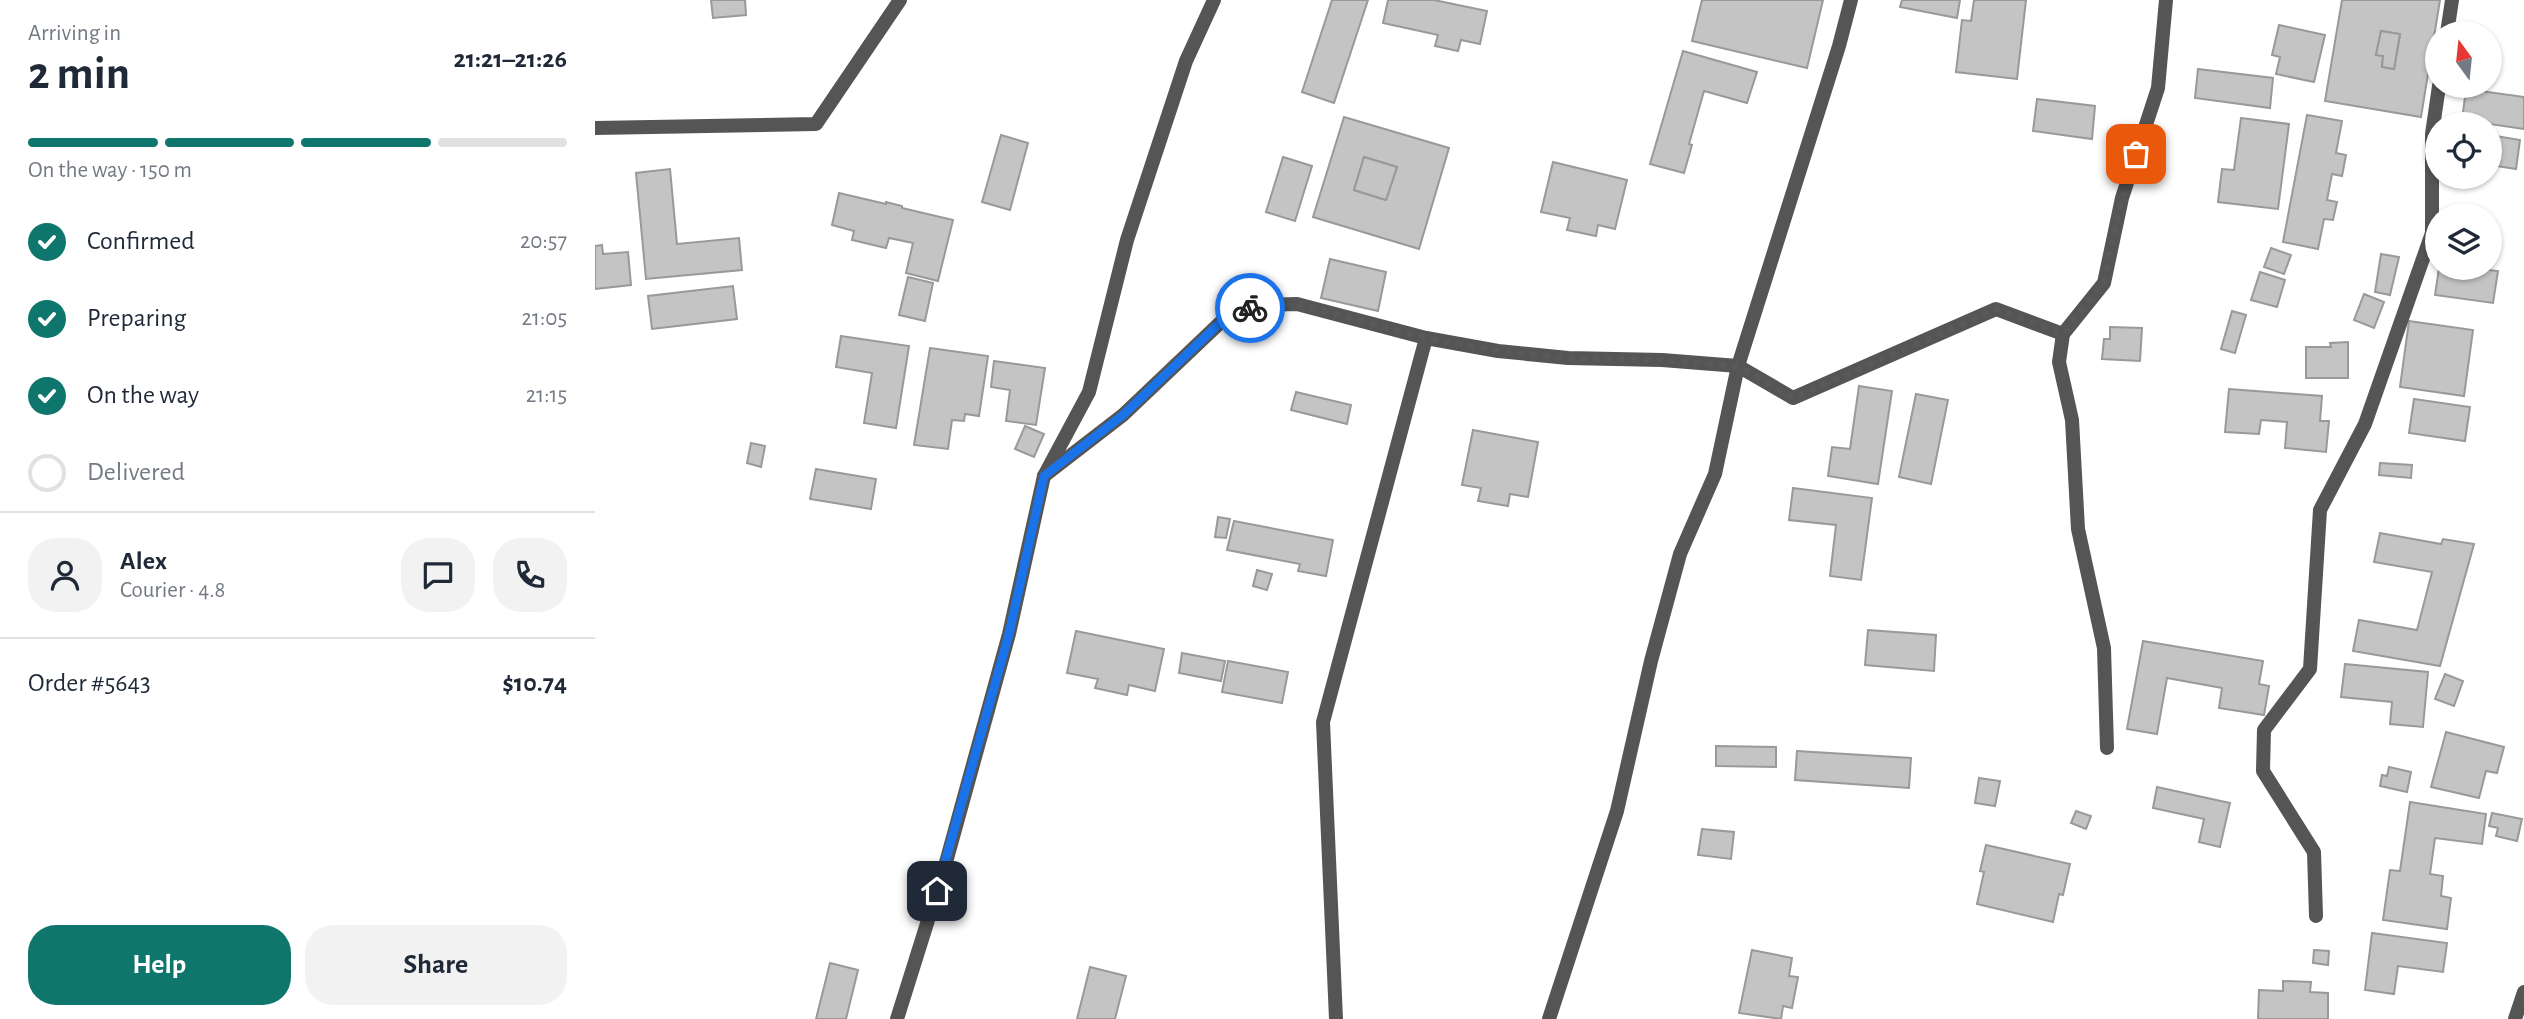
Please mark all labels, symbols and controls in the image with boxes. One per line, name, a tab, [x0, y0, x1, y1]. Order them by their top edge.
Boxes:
north arrow	[2425, 21, 2503, 98]
map controls	[2425, 21, 2502, 280]
text: Arriving in	[28, 22, 121, 45]
text: 21:21–21:26	[453, 46, 567, 72]
text: 2 min	[28, 51, 130, 97]
button: locate	[2425, 112, 2502, 189]
pin	[2106, 124, 2166, 184]
icon: bag	[2117, 135, 2155, 173]
text: On the way · 150 m	[28, 159, 192, 182]
button: layers	[2425, 203, 2502, 280]
icon: check	[28, 223, 66, 261]
text: Confirmed	[87, 228, 195, 254]
text: 20:57	[520, 230, 567, 253]
courier	[1215, 273, 1285, 343]
icon: bike	[1231, 289, 1269, 327]
icon: check	[28, 300, 66, 338]
text: Preparing	[87, 305, 186, 331]
text: 21:05	[522, 307, 567, 330]
icon: check	[28, 377, 66, 415]
text: On the way	[87, 382, 199, 408]
text: 21:15	[526, 384, 567, 407]
text: Delivered	[87, 459, 185, 485]
button: person	[28, 538, 102, 612]
button: chat	[401, 538, 475, 612]
button: phone	[493, 538, 567, 612]
text: Alex	[120, 548, 167, 574]
text: Courier · 4.8	[120, 579, 225, 602]
text: Order #5643	[28, 670, 151, 696]
text: $10.74	[502, 670, 567, 696]
pin	[907, 861, 967, 921]
icon: home	[918, 872, 956, 910]
button: Help	[28, 925, 291, 1005]
button: Share	[305, 925, 567, 1005]

